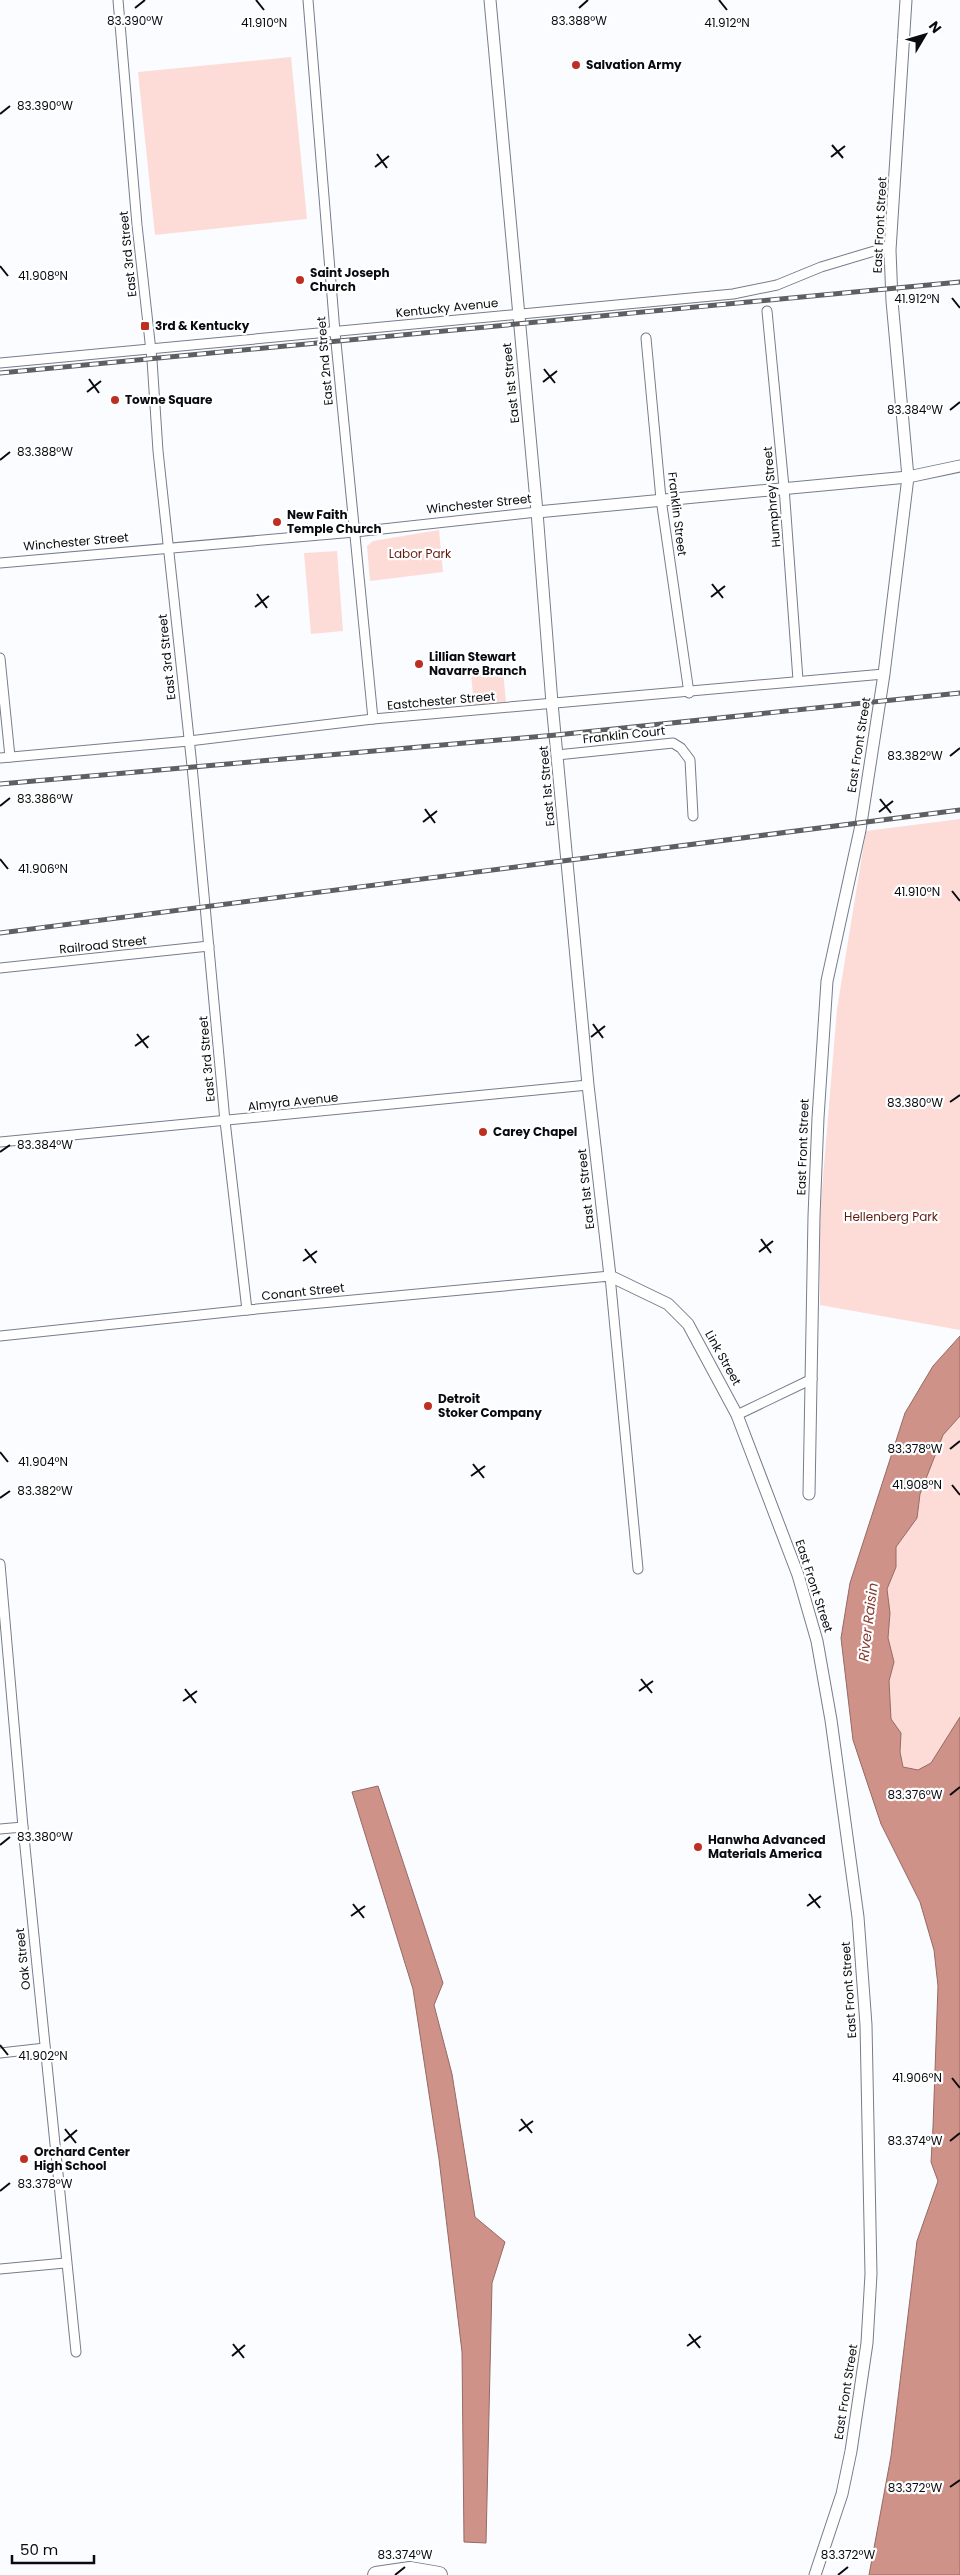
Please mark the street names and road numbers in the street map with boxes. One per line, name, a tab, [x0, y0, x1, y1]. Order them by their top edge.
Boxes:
street label: East Front Street	[868, 176, 891, 274]
street label: East 3rd Street	[115, 210, 140, 298]
street label: Kentucky Avenue	[395, 294, 499, 321]
street label: East 2nd Street	[312, 316, 337, 406]
street label: East 1st Street	[498, 342, 523, 424]
street label: Humphrey Street	[759, 446, 784, 548]
street label: Franklin Street	[664, 471, 691, 557]
street label: Winchester Street	[426, 490, 532, 517]
street label: Winchester Street	[23, 528, 129, 555]
street label: East 3rd Street	[154, 613, 179, 701]
street label: Eastchester Street	[386, 687, 496, 714]
street label: East Front Street	[843, 696, 874, 794]
street label: Franklin Court	[582, 722, 666, 747]
street label: East 1st Street	[535, 745, 558, 827]
street label: Railroad Street	[58, 931, 148, 958]
street label: East 3rd Street	[194, 1015, 219, 1103]
street label: Almyra Avenue	[247, 1088, 339, 1115]
street label: East Front Street	[792, 1098, 813, 1196]
street label: East 1st Street	[573, 1148, 598, 1230]
street label: Conant Street	[261, 1279, 345, 1304]
street label: Link Street	[701, 1327, 745, 1388]
street label: East Front Street	[791, 1537, 838, 1634]
street label: Oak Street	[11, 1927, 34, 1991]
street label: East Front Street	[837, 1941, 860, 2039]
street label: East Front Street	[830, 2343, 861, 2441]

